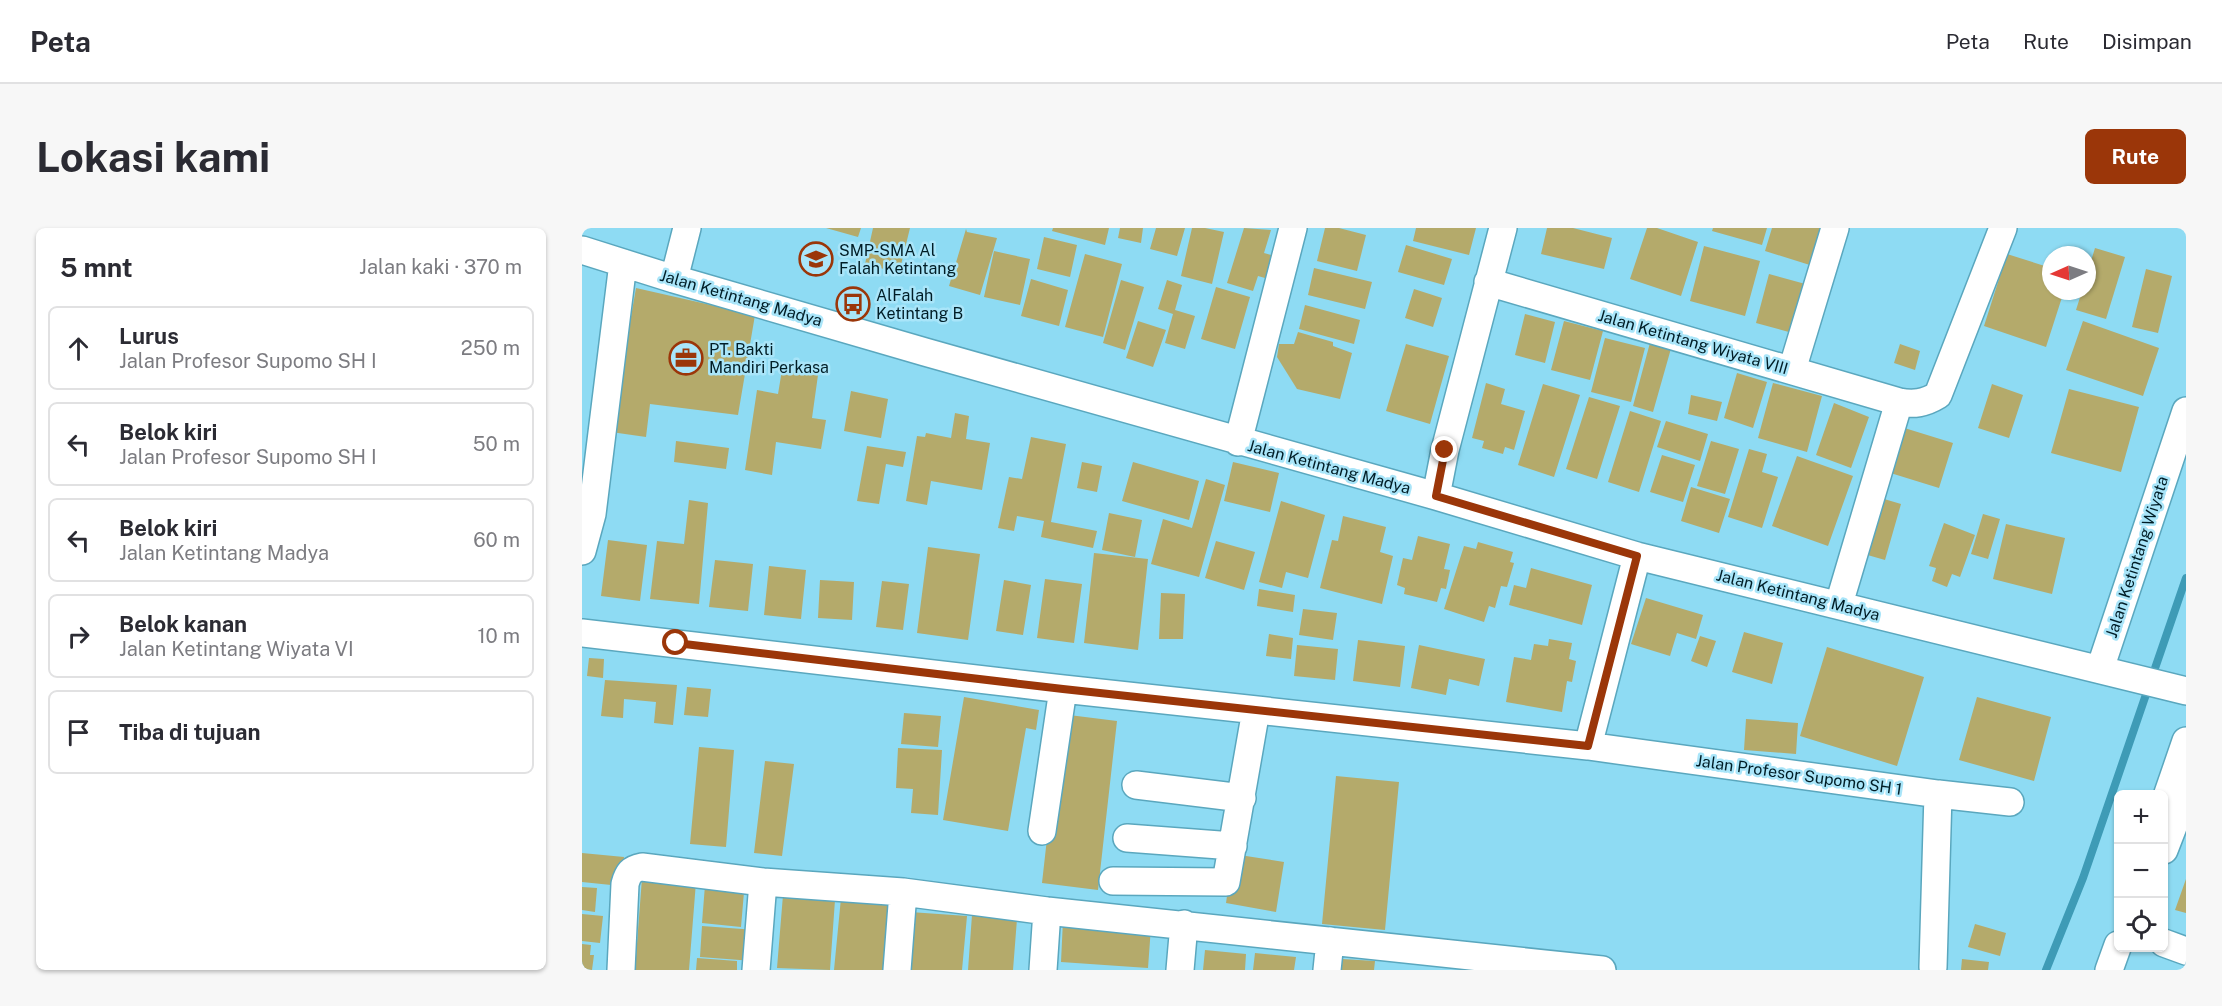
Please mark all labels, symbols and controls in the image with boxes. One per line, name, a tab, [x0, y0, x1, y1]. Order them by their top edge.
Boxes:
text: Peta	[30, 25, 91, 58]
text: Peta	[1946, 29, 1990, 54]
text: Rute	[2023, 29, 2069, 54]
text: Disimpan	[2102, 29, 2192, 54]
button: Rute	[2085, 129, 2186, 184]
text: Lokasi kami	[36, 132, 270, 181]
school or university icon: SMP-SMA Al Falah Ketintang	[798, 241, 834, 277]
place label: SMP-SMA Al Falah Ketintang	[839, 241, 956, 278]
north arrow	[2042, 246, 2096, 300]
text: 5 mnt	[60, 252, 132, 283]
text: Jalan kaki · 370 m	[359, 255, 522, 279]
street label: Jalan Ketintang Madya	[658, 266, 824, 330]
bus stop icon: AlFalah Ketintang B	[835, 286, 871, 322]
place label: AlFalah Ketintang B	[876, 286, 963, 323]
street label: Jalan Ketintang Wiyata VIII	[1596, 306, 1790, 378]
text: Lurus	[119, 323, 179, 349]
icon: ahead	[62, 332, 95, 365]
text: 250 m	[461, 336, 520, 360]
office icon: PT. Bakti Mandiri Perkasa	[668, 340, 704, 376]
place label: PT. Bakti Mandiri Perkasa	[709, 340, 829, 377]
text: Jalan Profesor Supomo SH I	[119, 349, 377, 373]
text: Belok kiri	[119, 419, 217, 445]
icon: left	[62, 428, 95, 461]
text: 50 m	[473, 432, 520, 456]
street label: Jalan Ketintang Madya	[1245, 436, 1413, 498]
route end	[1431, 436, 1457, 462]
text: Jalan Profesor Supomo SH I	[119, 445, 377, 469]
street label: Jalan Ketintang Wiyata	[2102, 474, 2172, 640]
text: Belok kiri	[119, 515, 217, 541]
icon: left	[62, 524, 95, 557]
text: 60 m	[473, 528, 520, 552]
text: Jalan Ketintang Madya	[119, 541, 329, 565]
street label: Jalan Ketintang Madya	[1714, 565, 1882, 625]
text: Belok kanan	[119, 611, 247, 637]
icon: right	[62, 620, 95, 653]
text: 10 m	[477, 624, 520, 648]
route start	[662, 629, 688, 655]
text: Jalan Ketintang Wiyata VI	[119, 637, 354, 661]
icon: arrive	[62, 716, 95, 749]
text: Tiba di tujuan	[119, 719, 260, 745]
street label: Jalan Profesor Supomo SH 1	[1695, 751, 1903, 799]
map controls	[2114, 790, 2168, 952]
button: +	[2114, 790, 2168, 844]
button: −	[2114, 844, 2168, 898]
button: locate	[2114, 898, 2168, 952]

